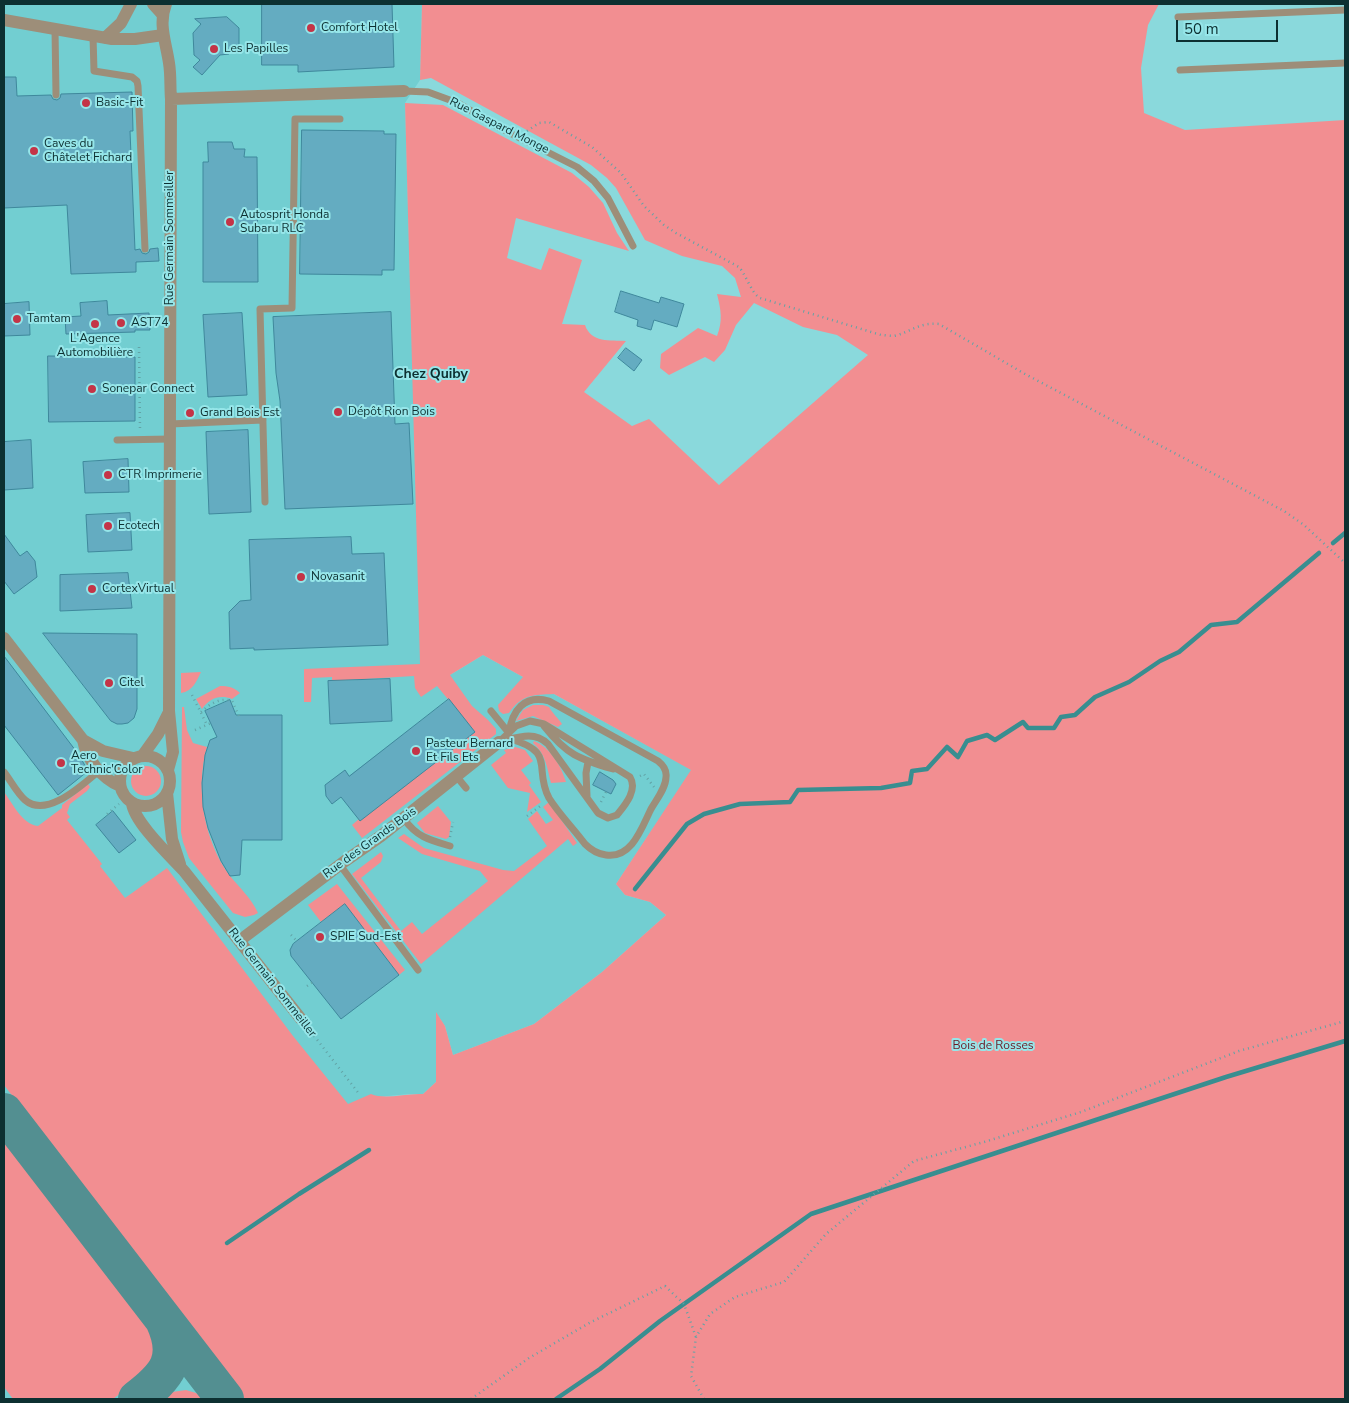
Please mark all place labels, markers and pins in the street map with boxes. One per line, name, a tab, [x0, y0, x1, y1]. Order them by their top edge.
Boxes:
place label: Comfort Hotel	[321, 21, 398, 35]
marker: Comfort Hotel	[305, 22, 317, 34]
place label: Les Papilles	[224, 42, 288, 56]
marker: Les Papilles	[208, 43, 220, 55]
place label: Basic-Fit	[96, 96, 143, 110]
marker: Basic-Fit	[80, 97, 92, 109]
place label: Caves du Châtelet Fichard	[44, 137, 132, 165]
marker: Caves du Châtelet Fichard	[28, 145, 40, 157]
place label: Autosprit Honda Subaru RLC	[240, 208, 329, 236]
marker: Autosprit Honda Subaru RLC	[224, 216, 236, 228]
place label: Tamtam	[27, 312, 71, 326]
marker: Tamtam	[11, 313, 23, 325]
place label: AST74	[131, 316, 168, 330]
marker: AST74	[115, 317, 127, 329]
marker: L'Agence Automobilière	[89, 318, 101, 330]
place label: L'Agence Automobilière	[57, 332, 133, 360]
place label: Sonepar Connect	[102, 382, 194, 396]
marker: Sonepar Connect	[86, 383, 98, 395]
place label: Dépôt Rion Bois	[348, 405, 435, 419]
place label: Grand Bois Est	[200, 406, 279, 420]
marker: Dépôt Rion Bois	[332, 406, 344, 418]
marker: Grand Bois Est	[184, 407, 196, 419]
place label: CTR Imprimerie	[118, 468, 202, 482]
marker: CTR Imprimerie	[102, 469, 114, 481]
place label: Ecotech	[118, 519, 160, 533]
marker: Ecotech	[102, 520, 114, 532]
place label: Novasanit	[311, 570, 365, 584]
marker: Novasanit	[295, 571, 307, 583]
place label: CortexVirtual	[102, 582, 174, 596]
marker: CortexVirtual	[86, 583, 98, 595]
place label: Citel	[119, 676, 144, 690]
marker: Citel	[103, 677, 115, 689]
place label: Pasteur Bernard Et Fils Ets	[426, 737, 513, 765]
marker: Pasteur Bernard Et Fils Ets	[410, 745, 422, 757]
place label: Aero Technic'Color	[71, 749, 143, 777]
marker: Aero Technic'Color	[55, 757, 67, 769]
place label: SPIE Sud-Est	[330, 930, 401, 944]
marker: SPIE Sud-Est	[314, 931, 326, 943]

